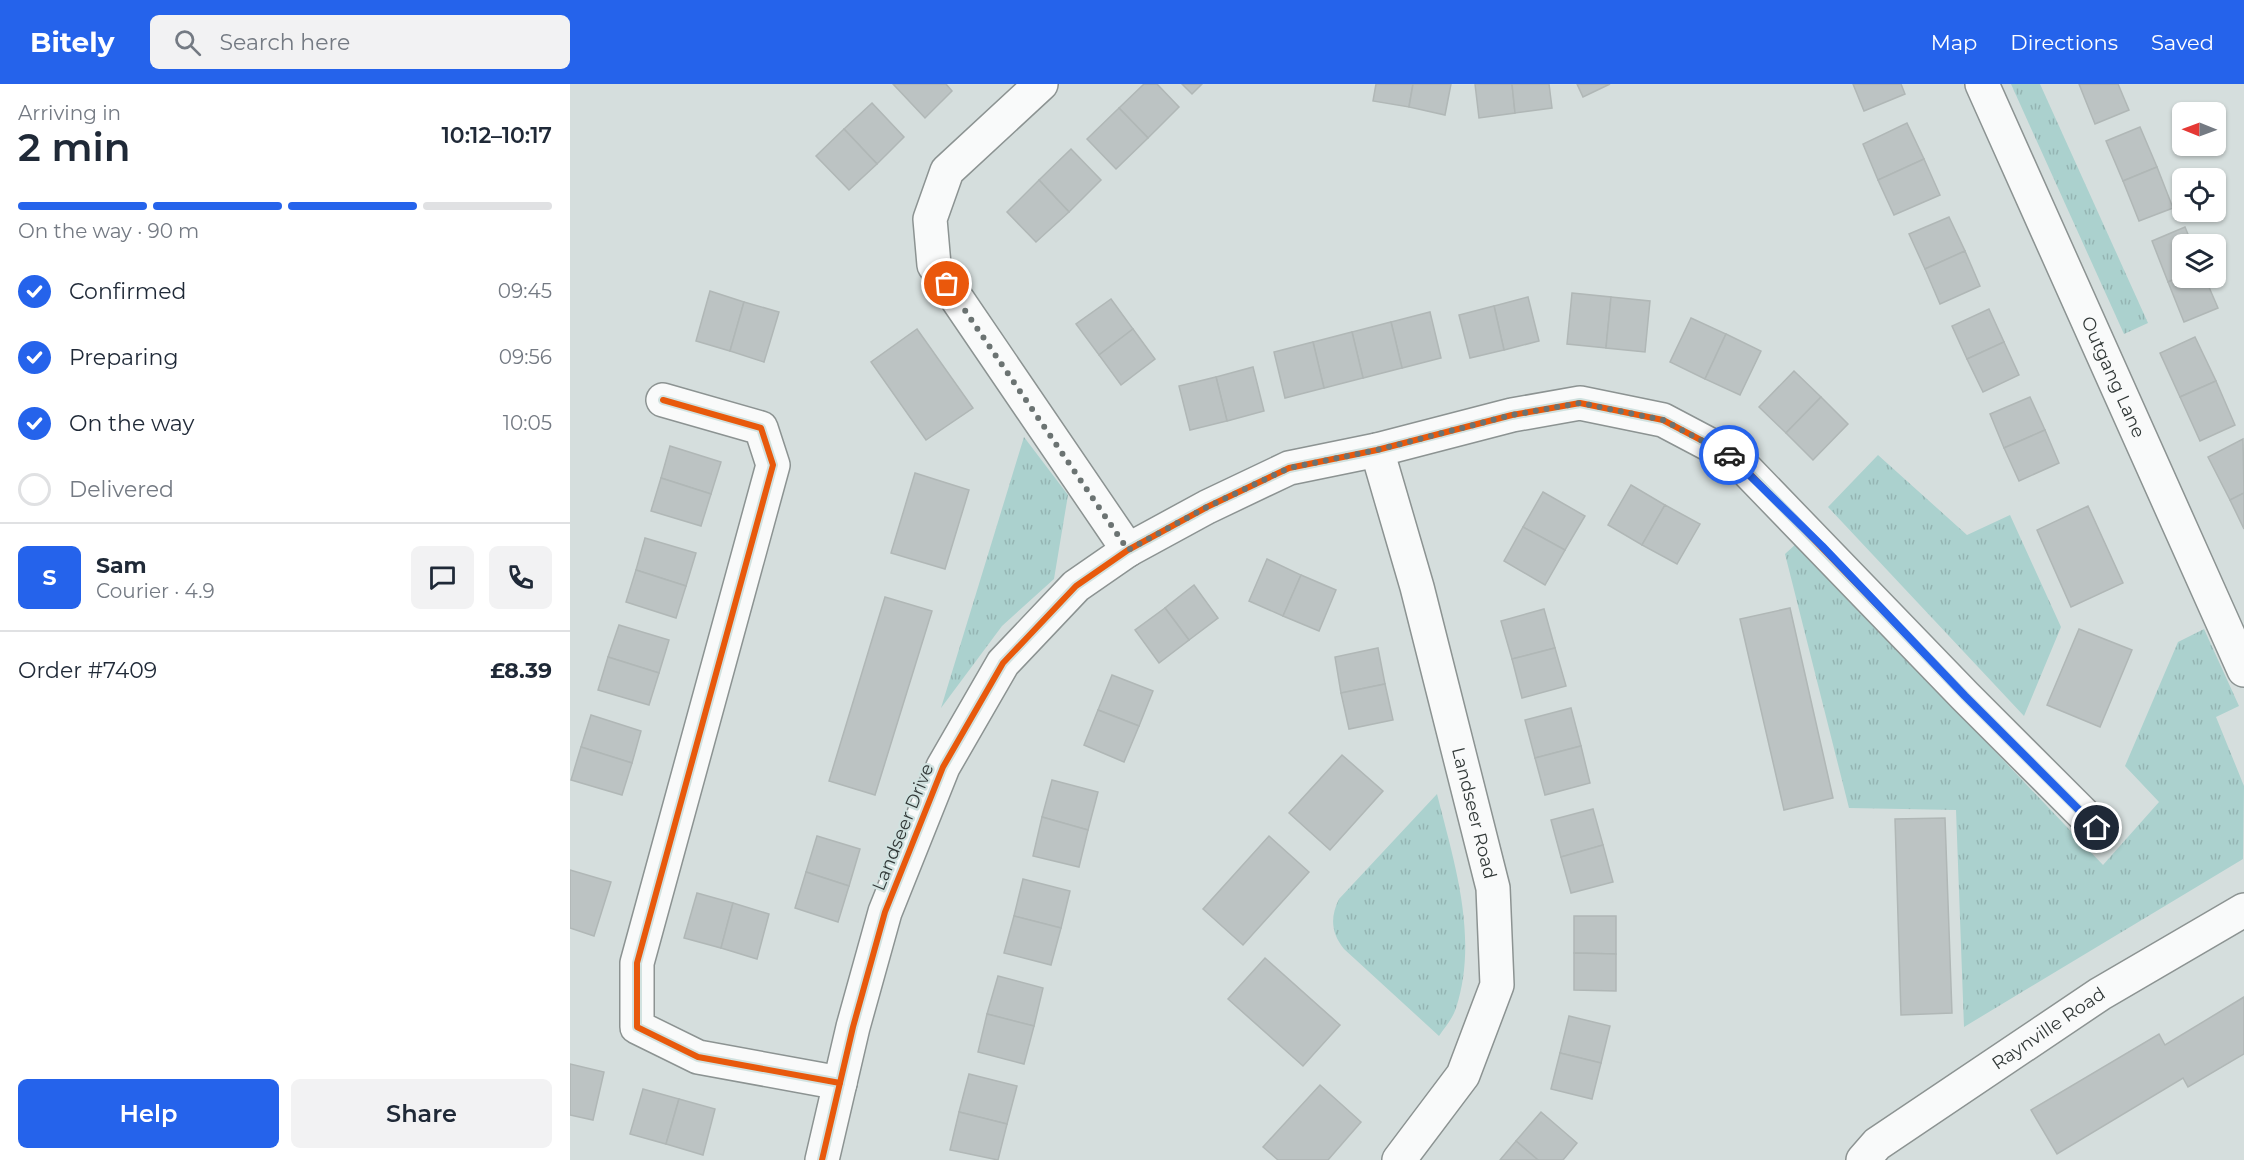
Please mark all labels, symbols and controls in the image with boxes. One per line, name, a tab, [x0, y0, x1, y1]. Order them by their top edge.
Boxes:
search box	[150, 15, 570, 69]
text: Bitely	[30, 25, 114, 59]
icon: search	[171, 26, 204, 59]
text: Search here	[219, 29, 350, 56]
text: Map	[1931, 30, 1977, 55]
text: Directions	[2010, 30, 2118, 55]
text: Saved	[2151, 30, 2214, 55]
text: Arriving in	[18, 101, 121, 125]
north arrow	[2172, 102, 2226, 156]
map controls	[2172, 102, 2226, 288]
text: 10:12–10:17	[441, 122, 552, 149]
text: 2 min	[18, 123, 131, 171]
button: locate	[2172, 168, 2226, 222]
text: On the way · 90 m	[18, 219, 199, 243]
button: layers	[2172, 234, 2226, 288]
pin	[921, 258, 972, 309]
icon: bag	[930, 267, 963, 300]
icon: check	[18, 275, 51, 308]
text: Confirmed	[69, 278, 186, 305]
text: 09:45	[498, 279, 552, 303]
street label: Outgang Lane	[2076, 313, 2150, 441]
icon: check	[18, 341, 51, 374]
text: Preparing	[69, 344, 178, 371]
text: 09:56	[499, 345, 552, 369]
icon: check	[18, 407, 51, 440]
text: On the way	[69, 410, 194, 437]
text: 10:05	[503, 411, 552, 435]
courier	[1699, 425, 1759, 485]
icon: car	[1713, 439, 1746, 472]
text: Delivered	[69, 476, 174, 503]
button: chat	[411, 546, 474, 609]
button: phone	[489, 546, 552, 609]
text: Sam	[96, 552, 147, 579]
text: S	[42, 564, 57, 591]
text: Courier · 4.9	[96, 579, 215, 603]
text: Order #7409	[18, 657, 157, 684]
text: £8.39	[490, 657, 552, 684]
street label: Landseer Road	[1447, 745, 1501, 881]
street label: Landseer Drive	[867, 760, 939, 894]
pin	[2071, 802, 2122, 853]
icon: home	[2080, 811, 2113, 844]
street label: Raynville Road	[1988, 983, 2109, 1075]
button: Help	[18, 1079, 279, 1148]
button: Share	[291, 1079, 552, 1148]

